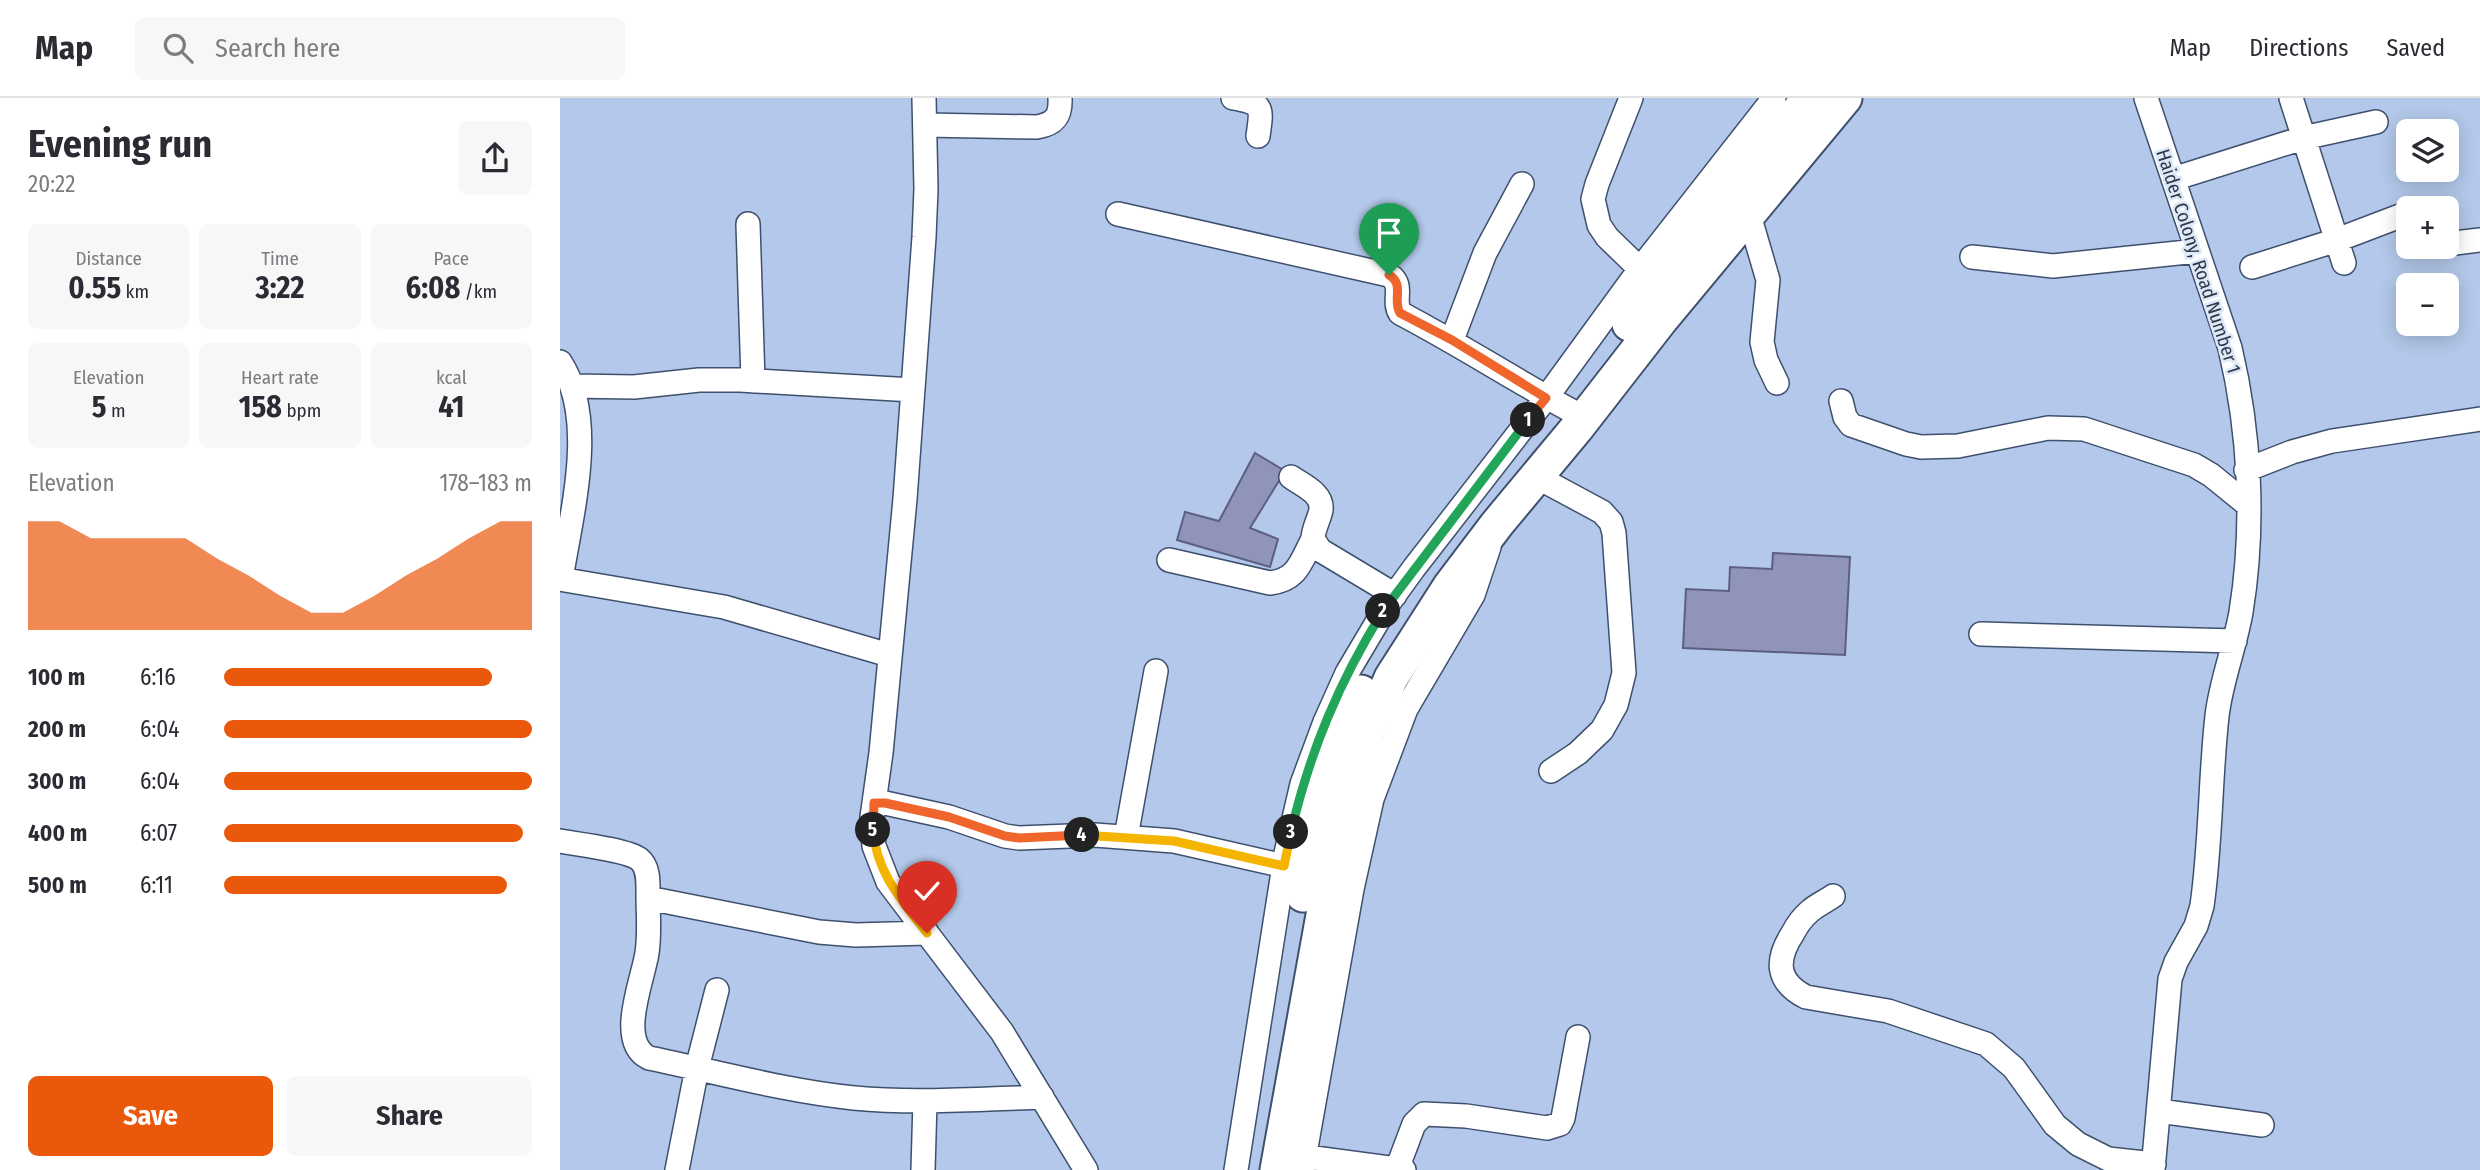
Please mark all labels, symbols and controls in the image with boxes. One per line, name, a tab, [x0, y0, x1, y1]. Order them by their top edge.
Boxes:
search box	[135, 17, 625, 80]
text: Map	[35, 28, 93, 68]
icon: search	[159, 29, 197, 67]
text: Search here	[215, 33, 340, 64]
text: Map	[2170, 34, 2211, 62]
text: Directions	[2249, 34, 2348, 62]
text: Saved	[2386, 34, 2445, 62]
map controls	[2396, 119, 2459, 336]
button: layers	[2396, 119, 2459, 182]
text: Evening run	[28, 121, 212, 167]
button: share	[458, 121, 532, 195]
street label: Haider Colony, Road Number 1	[2151, 146, 2246, 376]
text: 20:22	[28, 170, 75, 198]
button: +	[2396, 196, 2459, 259]
pin	[1359, 203, 1419, 275]
icon: arrive	[1370, 214, 1408, 252]
text: Distance	[75, 247, 142, 270]
text: Time	[261, 247, 299, 270]
text: Pace	[434, 247, 469, 270]
text: 0.55	[68, 270, 121, 306]
text: 3:22	[256, 270, 304, 306]
text: 6:08	[406, 270, 460, 306]
button: −	[2396, 273, 2459, 336]
text: km	[121, 280, 149, 303]
text: /km	[460, 280, 497, 303]
text: Elevation	[73, 366, 144, 389]
text: Heart rate	[241, 366, 319, 389]
text: kcal	[436, 366, 467, 389]
text: 5	[92, 389, 106, 425]
text: 158	[239, 389, 282, 425]
text: 41	[438, 389, 464, 425]
text: m	[106, 399, 126, 422]
text: bpm	[282, 399, 321, 422]
pin: 1	[1510, 402, 1546, 438]
text: 1	[1523, 408, 1532, 431]
text: Elevation	[28, 469, 115, 497]
text: 178–183 m	[439, 469, 532, 497]
pin: 2	[1366, 594, 1400, 628]
text: 2	[1378, 599, 1387, 622]
text: 100 m	[28, 663, 85, 691]
text: 6:16	[140, 663, 176, 691]
text: 200 m	[28, 715, 86, 743]
text: 6:04	[140, 715, 179, 743]
text: 300 m	[28, 767, 86, 795]
text: 6:04	[140, 767, 179, 795]
pin: 5	[856, 812, 890, 848]
pin: 3	[1274, 814, 1308, 850]
text: 5	[868, 818, 877, 841]
pin: 4	[1064, 818, 1100, 852]
text: 400 m	[28, 819, 87, 847]
text: 6:07	[140, 819, 177, 847]
text: 3	[1286, 820, 1295, 843]
text: 4	[1077, 823, 1086, 846]
pin	[897, 861, 957, 933]
text: 500 m	[28, 871, 87, 899]
text: 6:11	[140, 871, 173, 899]
icon: check	[908, 872, 946, 910]
button: Save	[28, 1076, 273, 1156]
button: Share	[287, 1076, 532, 1156]

